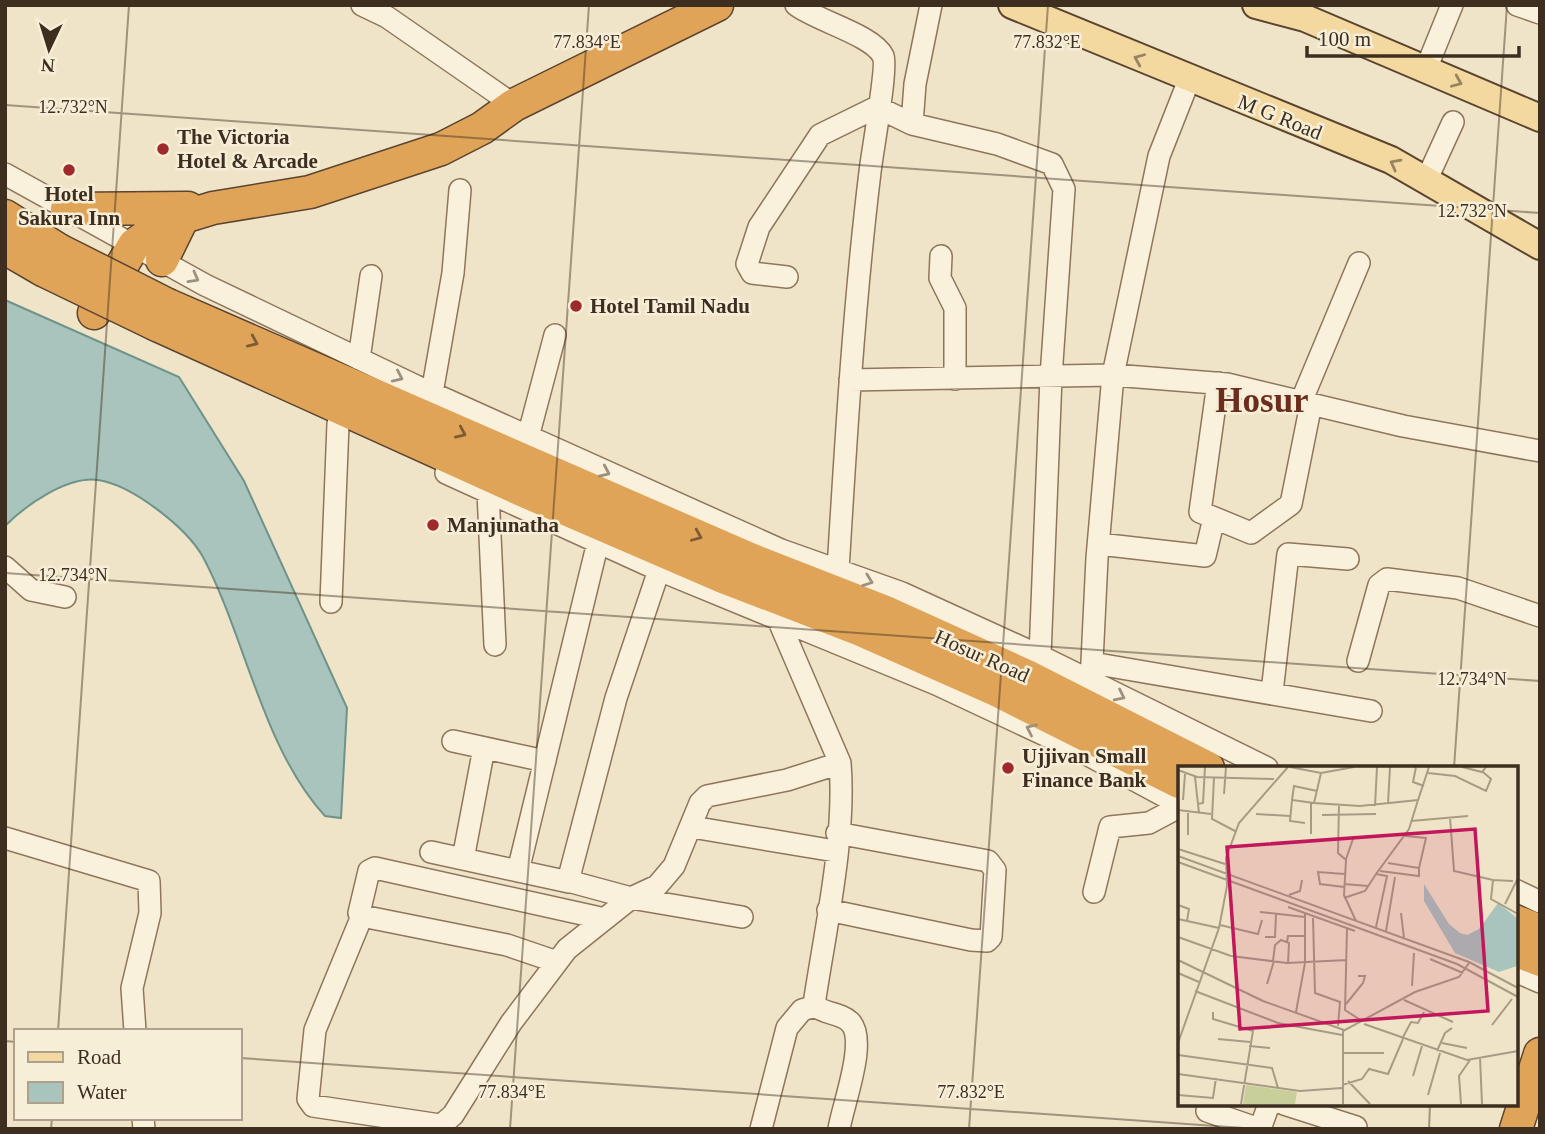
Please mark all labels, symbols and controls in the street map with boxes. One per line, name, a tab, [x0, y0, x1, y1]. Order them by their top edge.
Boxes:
north arrow	[14, 14, 84, 84]
scale bar	[1307, 14, 1519, 58]
text: 100 m	[1318, 27, 1371, 51]
text: 77.834°E	[553, 32, 621, 52]
text: 77.832°E	[1013, 32, 1081, 52]
one-way arrow	[1134, 53, 1147, 67]
text: N	[40, 54, 55, 76]
one-way arrow	[1450, 74, 1462, 88]
street label: M G Road	[1234, 89, 1326, 145]
text: 12.732°N	[38, 97, 108, 117]
place label: The Victoria Hotel & Arcade	[177, 125, 318, 173]
marker: The Victoria Hotel & Arcade	[155, 141, 171, 157]
one-way arrow	[1390, 158, 1402, 172]
marker: Hotel Sakura Inn	[61, 162, 77, 178]
place label: Hotel Sakura Inn	[18, 182, 120, 230]
text: 12.732°N	[1437, 201, 1507, 221]
one-way arrow	[186, 270, 199, 283]
place label: Hotel Tamil Nadu	[590, 294, 750, 318]
marker: Hotel Tamil Nadu	[568, 298, 584, 314]
one-way arrow	[245, 334, 258, 348]
one-way arrow	[391, 369, 403, 383]
district label: Hosur	[1215, 381, 1309, 420]
one-way arrow	[454, 425, 466, 439]
one-way arrow	[598, 464, 611, 478]
place label: Manjunatha	[447, 513, 560, 537]
marker: Manjunatha	[425, 517, 441, 533]
one-way arrow	[690, 528, 703, 542]
text: 12.734°N	[38, 565, 108, 585]
one-way arrow	[862, 573, 874, 587]
street label: Hosur Road	[931, 625, 1033, 688]
text: 12.734°N	[1437, 669, 1507, 689]
one-way arrow	[1113, 687, 1125, 701]
one-way arrow	[1026, 723, 1038, 737]
place label: Ujjivan Small Finance Bank	[1022, 744, 1147, 792]
marker: Ujjivan Small Finance Bank	[1000, 760, 1016, 776]
inset map	[1178, 766, 1517, 1106]
legend	[14, 1029, 242, 1120]
text: Road	[77, 1045, 122, 1069]
text: Water	[77, 1080, 127, 1104]
text: 77.834°E	[478, 1082, 546, 1102]
text: 77.832°E	[937, 1082, 1005, 1102]

